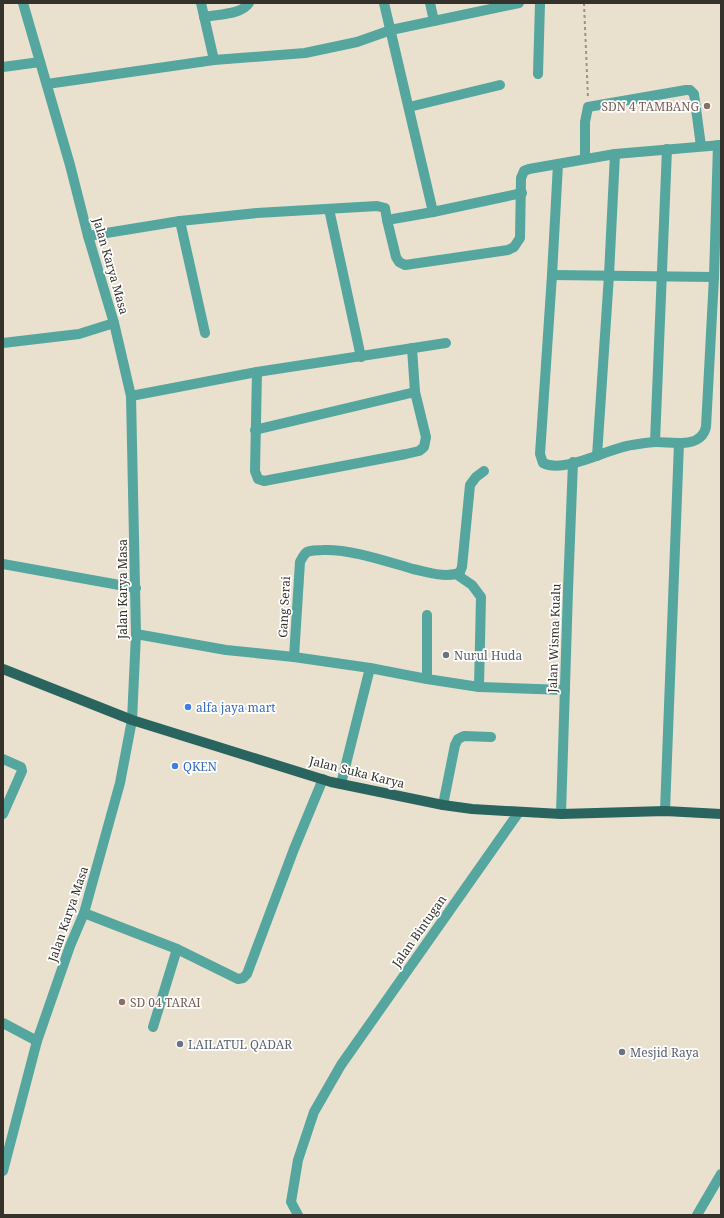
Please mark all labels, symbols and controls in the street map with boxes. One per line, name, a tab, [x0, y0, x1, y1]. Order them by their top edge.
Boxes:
place label: SDN 4 TAMBANG	[601, 98, 699, 115]
marker: SDN 4 TAMBANG	[702, 101, 712, 111]
street label: Jalan Karya Masa	[89, 215, 133, 317]
street label: Jalan Karya Masa	[114, 539, 131, 640]
street label: Gang Serai	[274, 576, 294, 638]
street label: Jalan Wisma Kualu	[544, 583, 564, 694]
place label: Nurul Huda	[454, 647, 522, 664]
marker: Nurul Huda	[441, 650, 451, 660]
place label: alfa jaya mart	[196, 699, 276, 716]
marker: alfa jaya mart	[183, 702, 193, 712]
street label: Jalan Suka Karya	[307, 752, 407, 792]
place label: QKEN	[183, 758, 217, 775]
marker: QKEN	[170, 761, 180, 771]
street label: Jalan Karya Masa	[43, 864, 92, 965]
street label: Jalan Bintugan	[387, 891, 450, 971]
place label: SD 04 TARAI	[130, 994, 201, 1011]
marker: SD 04 TARAI	[117, 997, 127, 1007]
place label: LAILATUL QADAR	[188, 1036, 292, 1053]
marker: LAILATUL QADAR	[175, 1039, 185, 1049]
place label: Mesjid Raya	[630, 1044, 699, 1061]
marker: Mesjid Raya	[617, 1047, 627, 1057]

